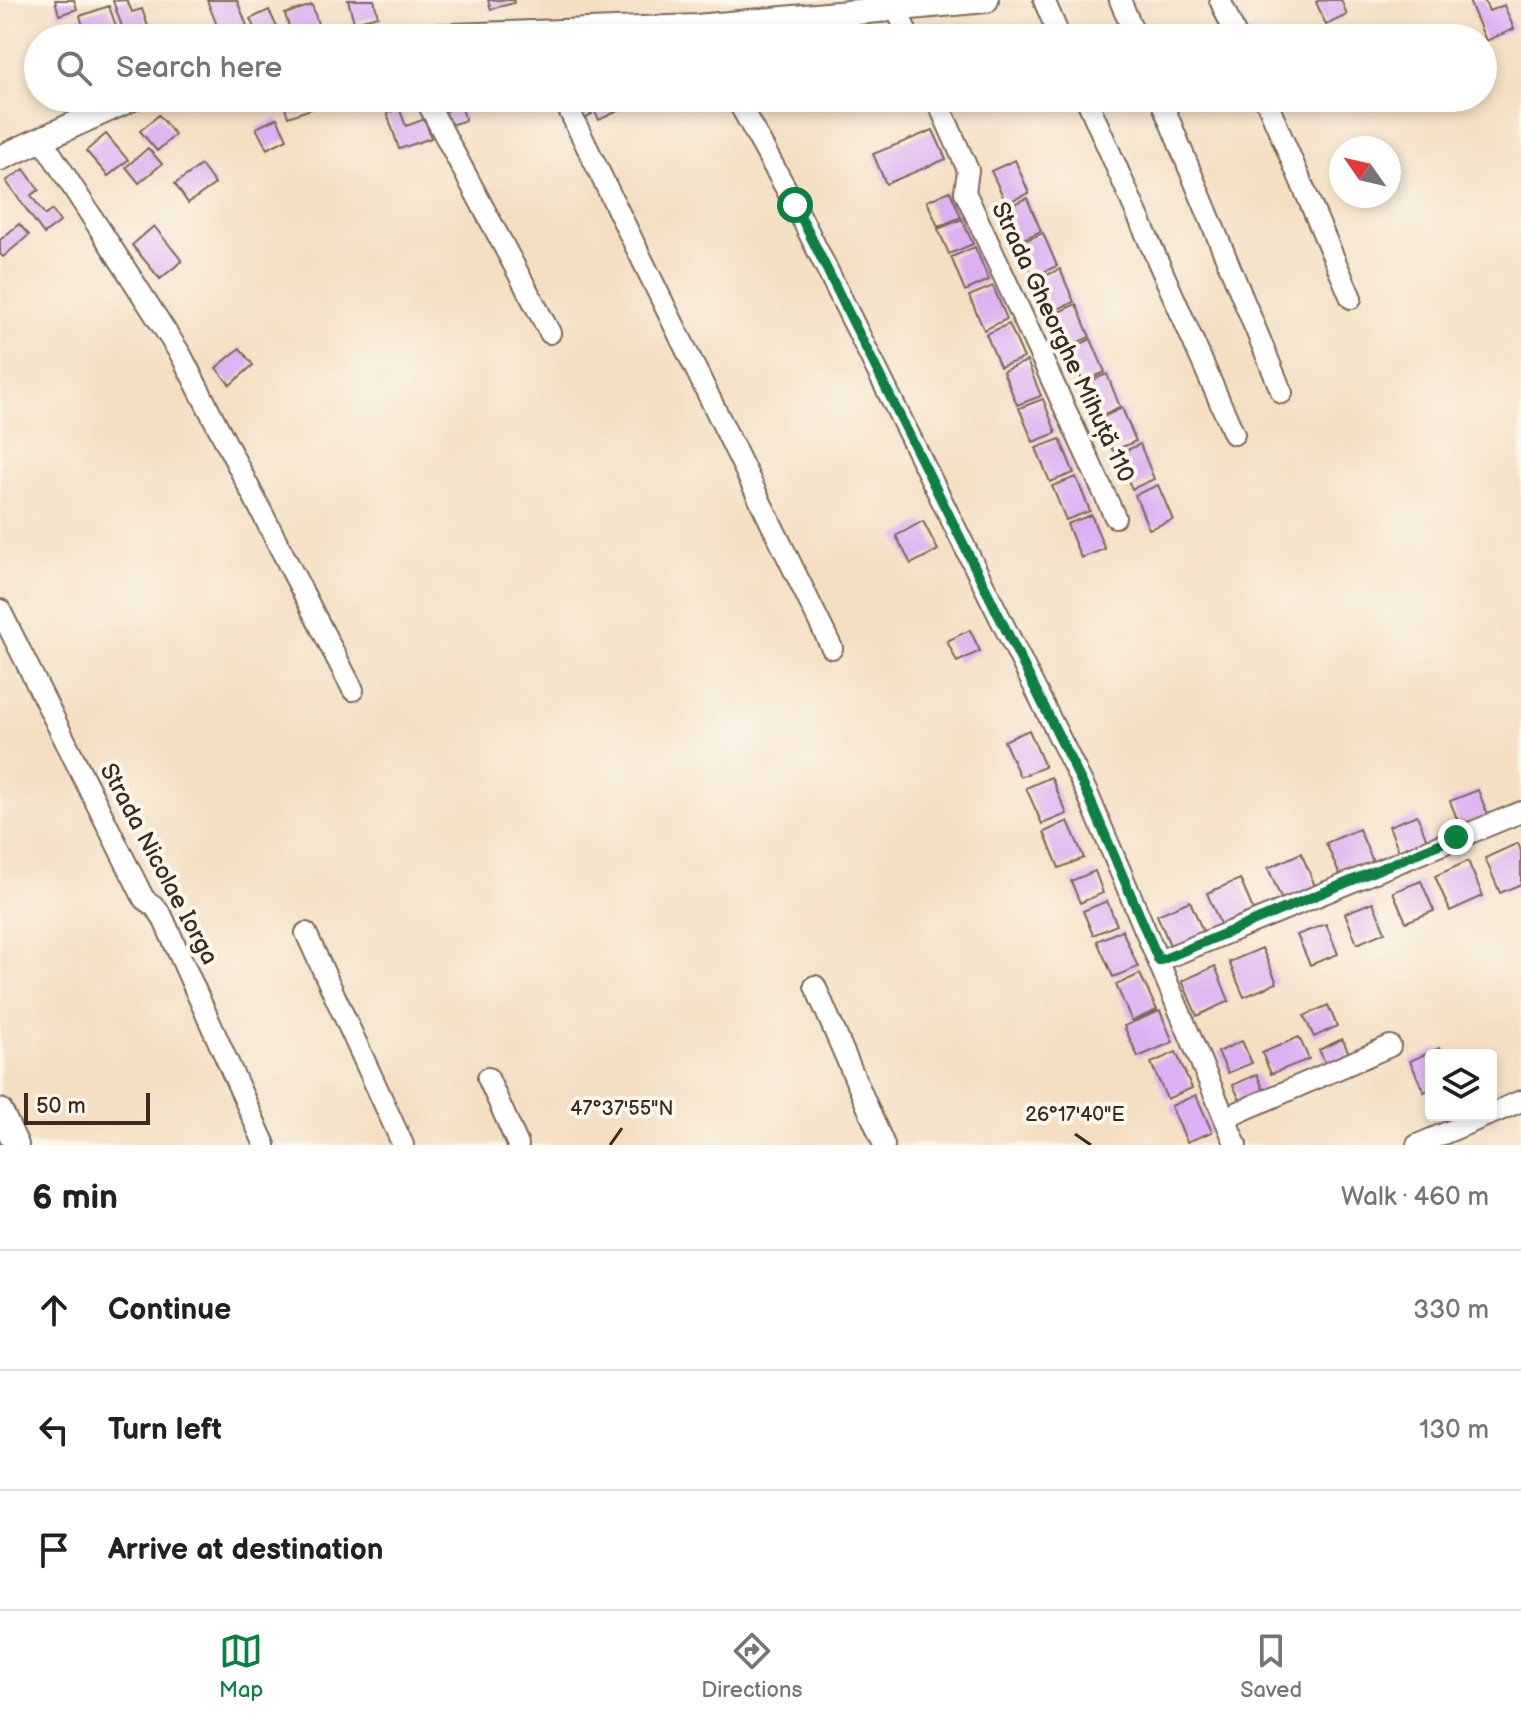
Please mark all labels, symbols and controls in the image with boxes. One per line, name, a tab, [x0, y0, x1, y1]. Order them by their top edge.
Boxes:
search box	[24, 24, 1497, 112]
icon: search	[52, 46, 96, 90]
text: Search here	[116, 50, 282, 86]
north arrow	[1329, 136, 1401, 208]
route start	[777, 187, 813, 223]
street label: Strada Gheorghe Mihuță 110	[985, 197, 1141, 487]
street label: Strada Nicolae Iorga	[94, 758, 224, 970]
route end	[1438, 819, 1474, 855]
map controls	[1425, 1049, 1497, 1121]
button: layers	[1425, 1049, 1497, 1121]
scale bar	[24, 1089, 150, 1125]
text: 50 m	[36, 1093, 86, 1120]
text: 47°37'55"N	[570, 1097, 674, 1121]
text: 26°17'40"E	[1025, 1103, 1125, 1127]
text: 6 min	[32, 1177, 118, 1218]
text: Walk · 460 m	[1341, 1182, 1489, 1213]
icon: ahead	[32, 1288, 76, 1332]
text: Continue	[108, 1292, 231, 1328]
text: 330 m	[1413, 1295, 1489, 1326]
icon: left	[32, 1408, 76, 1452]
text: Turn left	[108, 1412, 222, 1448]
text: 130 m	[1419, 1415, 1489, 1446]
icon: arrive	[32, 1528, 76, 1572]
text: Arrive at destination	[108, 1532, 384, 1568]
tab: Map	[219, 1629, 263, 1704]
tab: Directions	[701, 1629, 802, 1704]
tab: Saved	[1240, 1629, 1302, 1704]

